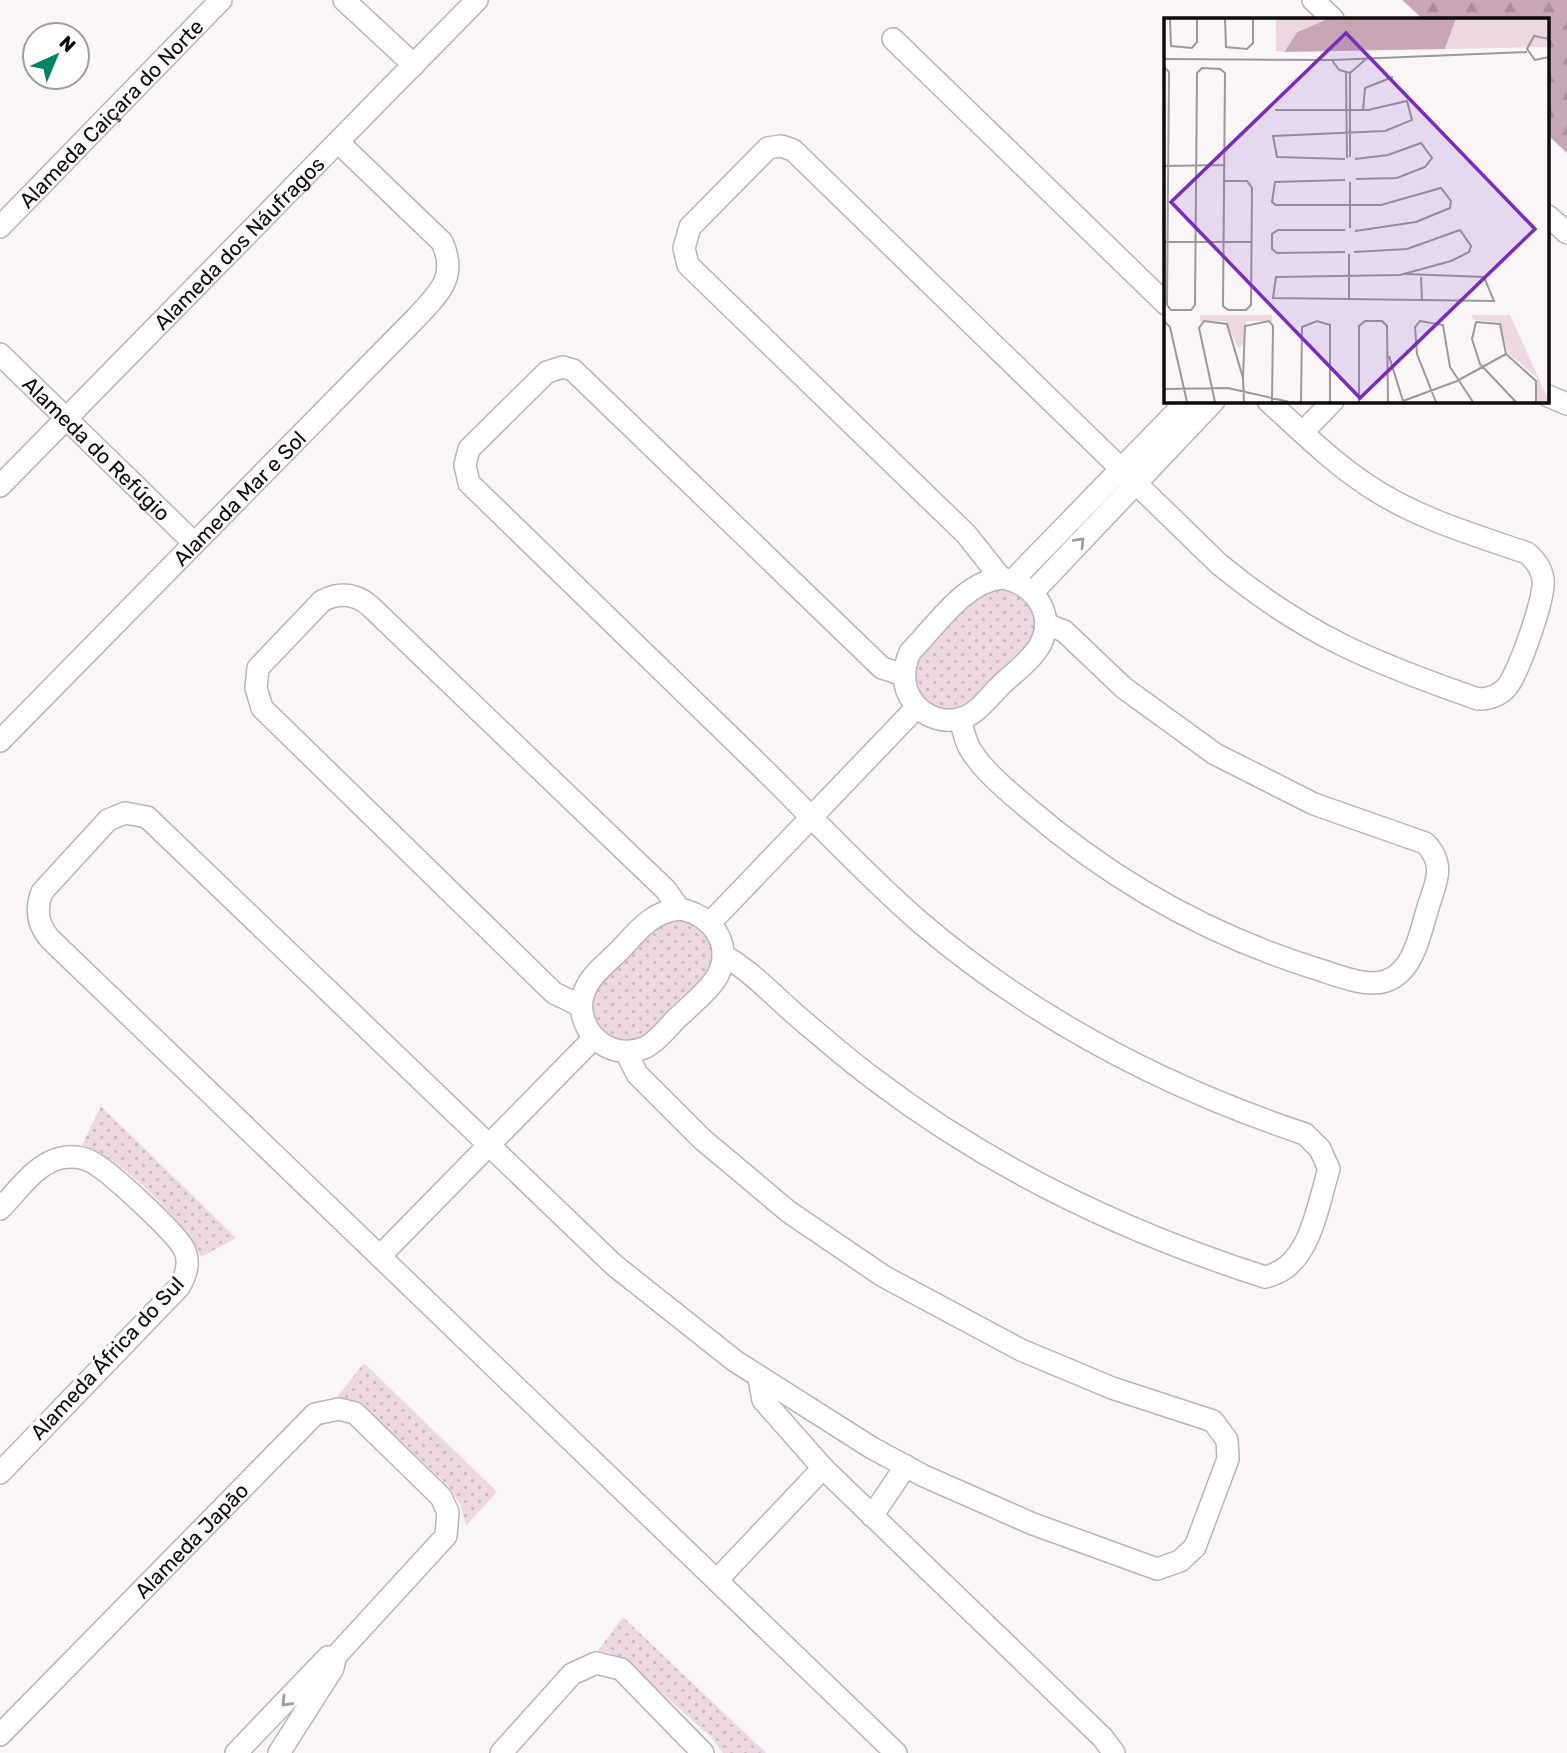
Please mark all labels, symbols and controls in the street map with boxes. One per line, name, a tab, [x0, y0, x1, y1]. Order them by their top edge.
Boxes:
street label: Alameda Caiçara do Norte	[14, 13, 208, 213]
inset map	[1164, 18, 1550, 402]
north arrow	[21, 21, 91, 91]
street label: Alameda dos Náufragos	[148, 151, 329, 334]
street label: Alameda do Refúgio	[18, 371, 176, 526]
street label: Alameda Mar e Sol	[168, 425, 311, 570]
one-way arrow	[1071, 538, 1084, 551]
street label: Alameda África do Sul	[25, 1271, 189, 1445]
street label: Alameda Japão	[129, 1477, 253, 1603]
one-way arrow	[281, 1693, 294, 1706]

